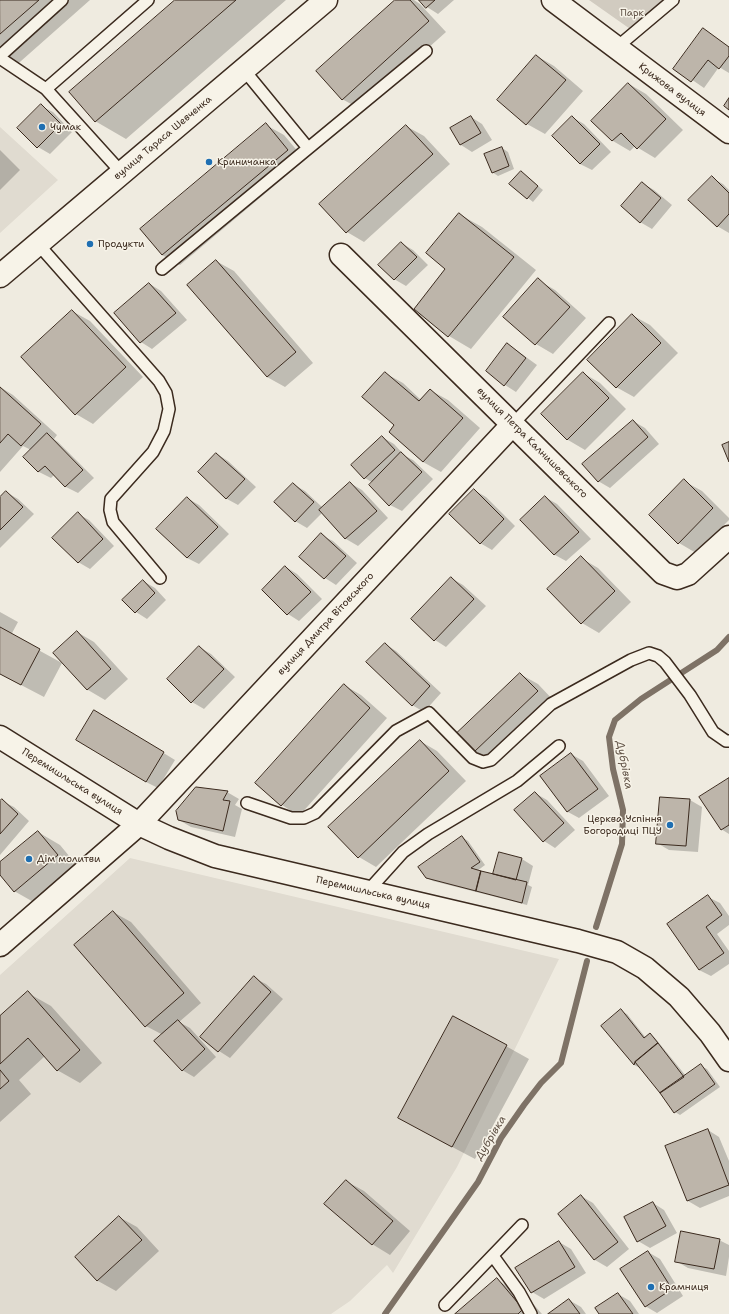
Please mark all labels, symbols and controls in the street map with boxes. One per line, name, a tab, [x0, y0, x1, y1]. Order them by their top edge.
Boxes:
park label: Парк	[620, 7, 644, 19]
street label: Крижова вулиця	[636, 61, 708, 119]
street label: вулиця Тараса Шевченка	[112, 93, 214, 183]
place label: Чумак	[50, 121, 81, 133]
marker: Чумак	[37, 122, 47, 132]
place label: Криничанка	[217, 156, 276, 168]
marker: Криничанка	[204, 157, 214, 167]
place label: Продукти	[98, 238, 145, 250]
marker: Продукти	[85, 239, 95, 249]
street label: вулиця Петра Калнишевського	[474, 385, 590, 501]
street label: вулиця Дмитра Вітовського	[275, 570, 377, 678]
water label: Дубрівка	[613, 740, 635, 790]
street label: Перемишльська вулиця	[19, 746, 125, 818]
place label: Церква Успіння Богородиці ПЦУ	[583, 813, 662, 836]
marker: Церква Успіння Богородиці ПЦУ	[665, 820, 675, 830]
place label: Дім молитви	[37, 853, 101, 865]
marker: Дім молитви	[24, 854, 34, 864]
street label: Перемишльська вулиця	[315, 874, 431, 912]
water label: Дубрівка	[473, 1114, 509, 1162]
place label: Крамниця	[659, 1281, 709, 1293]
marker: Крамниця	[646, 1282, 656, 1292]

